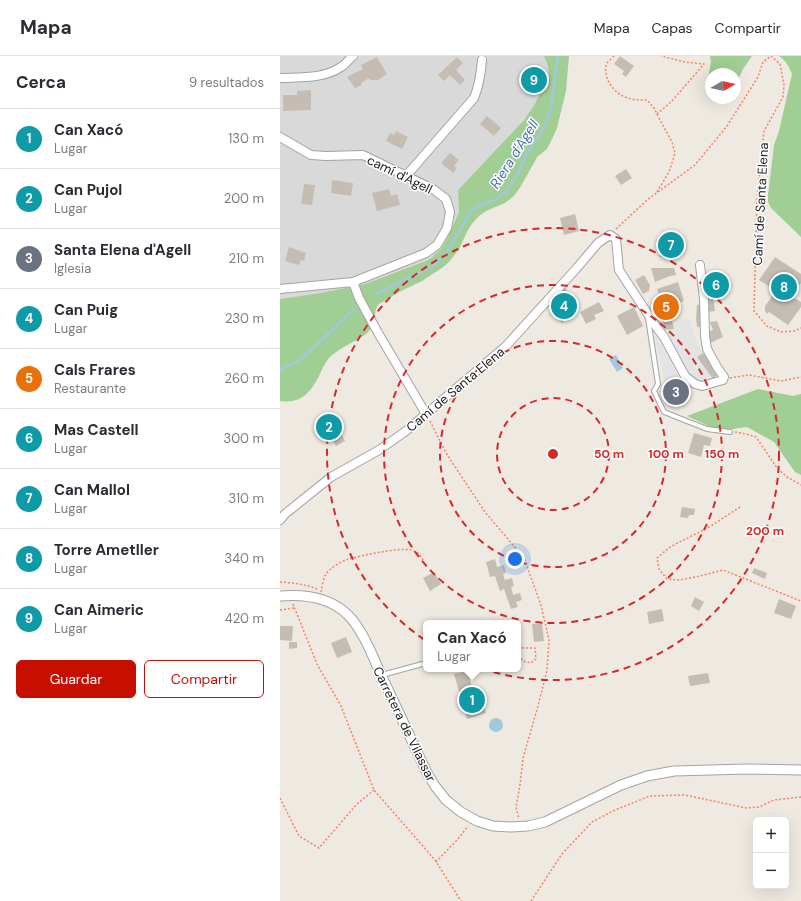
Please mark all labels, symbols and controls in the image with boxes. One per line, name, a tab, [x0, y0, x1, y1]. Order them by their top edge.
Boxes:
text: Mapa	[20, 15, 72, 40]
text: Mapa	[594, 19, 630, 37]
text: Capas	[652, 19, 693, 37]
text: Compartir	[715, 19, 781, 37]
pin: 9	[521, 65, 547, 95]
north arrow	[705, 68, 741, 104]
text: Cerca	[16, 71, 66, 93]
text: 9 resultados	[189, 74, 264, 91]
water label: Riera d'Agell	[486, 115, 543, 192]
text: Can Xacó	[54, 120, 123, 140]
text: 1	[27, 130, 31, 147]
text: 130 m	[228, 130, 264, 147]
text: Lugar	[54, 140, 87, 157]
street label: Camí de Santa Elena	[749, 142, 772, 266]
street label: camí d'Agell	[364, 151, 435, 198]
text: Can Pujol	[54, 180, 122, 200]
text: 2	[25, 190, 33, 207]
text: 200 m	[224, 190, 264, 207]
text: Lugar	[54, 200, 87, 217]
pin: 7	[658, 230, 684, 260]
text: Santa Elena d'Agell	[54, 240, 191, 260]
text: 3	[25, 250, 33, 267]
text: 210 m	[229, 250, 264, 267]
text: Iglesia	[54, 260, 91, 277]
pin: 6	[703, 270, 729, 300]
pin: 8	[771, 272, 797, 302]
pin: 4	[551, 291, 577, 321]
pin: 5	[653, 292, 679, 322]
text: Can Puig	[54, 300, 118, 320]
text: 4	[25, 310, 33, 327]
text: 230 m	[225, 310, 264, 327]
text: Lugar	[54, 320, 87, 337]
street label: Camí de Santa Elena	[403, 343, 508, 435]
text: Cals Frares	[54, 360, 136, 380]
text: 5	[25, 370, 33, 387]
text: 260 m	[224, 370, 264, 387]
pin: 3	[663, 377, 689, 407]
text: Restaurante	[54, 380, 126, 397]
pin: 2	[316, 412, 342, 442]
text: Mas Castell	[54, 420, 139, 440]
text: 6	[25, 430, 33, 447]
text: 300 m	[223, 430, 264, 447]
text: Lugar	[54, 440, 87, 457]
text: 50 m	[594, 446, 624, 462]
text: 100 m	[648, 446, 684, 462]
text: 150 m	[705, 446, 739, 462]
centre of rings	[546, 447, 560, 461]
text: Can Mallol	[54, 480, 130, 500]
text: 7	[26, 490, 32, 507]
text: 310 m	[229, 490, 264, 507]
text: Lugar	[54, 500, 87, 517]
text: 200 m	[746, 523, 784, 539]
text: Torre Ametller	[54, 540, 159, 560]
your location	[505, 549, 525, 569]
text: 8	[25, 550, 33, 567]
text: 340 m	[224, 550, 264, 567]
text: Lugar	[54, 560, 87, 577]
text: Can Aimeric	[54, 600, 144, 620]
text: 9	[25, 610, 33, 627]
text: 420 m	[225, 610, 264, 627]
text: Lugar	[54, 620, 87, 637]
popup	[423, 620, 521, 672]
text: Can Xacó	[437, 628, 507, 648]
text: Lugar	[437, 648, 471, 665]
button: Guardar	[16, 660, 136, 698]
button: Compartir	[144, 660, 264, 698]
street label: Carretera de Vilassar	[369, 664, 440, 785]
pin: 1	[459, 685, 485, 715]
map controls	[753, 817, 789, 889]
button: +	[753, 817, 789, 853]
button: −	[753, 853, 789, 889]

